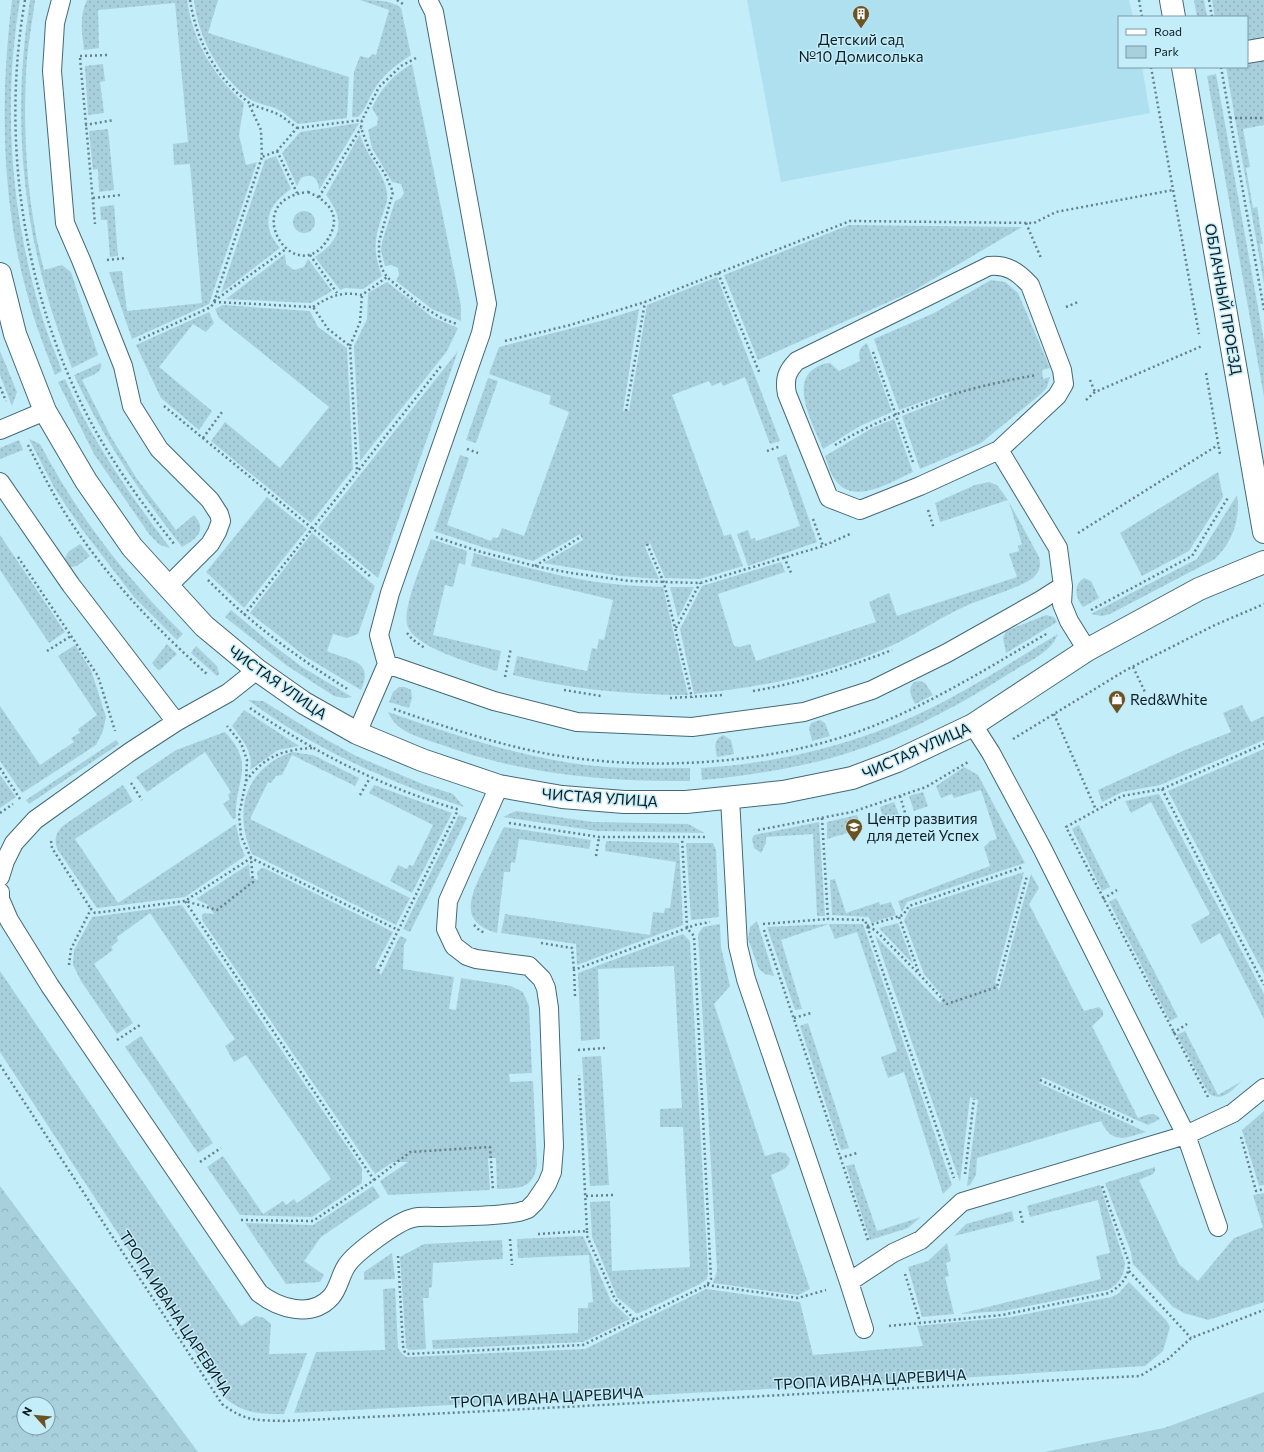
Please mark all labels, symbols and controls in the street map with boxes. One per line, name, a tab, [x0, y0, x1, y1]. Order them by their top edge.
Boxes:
building icon: Детский сад №10 Домисолька	[851, 4, 871, 29]
legend	[1118, 16, 1248, 68]
text: Road	[1154, 24, 1182, 38]
place label: Детский сад №10 Домисолька	[798, 30, 924, 65]
text: Park	[1154, 44, 1180, 58]
street label: ОБЛАЧНЫЙ ПРОЕЗД	[1202, 222, 1246, 376]
street label: ЧИСТАЯ УЛИЦА	[225, 641, 331, 723]
shop icon: Red&White	[1107, 689, 1127, 714]
place label: Red&White	[1130, 690, 1207, 708]
street label: ЧИСТАЯ УЛИЦА	[859, 718, 973, 782]
street label: ЧИСТАЯ УЛИЦА	[541, 784, 659, 810]
place label: Центр развития для детей Успех	[867, 809, 979, 844]
school or university icon: Центр развития для детей Успех	[844, 817, 864, 842]
street label: ТРОПА ИВАНА ЦАРЕВИЧА	[116, 1227, 236, 1399]
street label: ТРОПА ИВАНА ЦАРЕВИЧА	[773, 1365, 967, 1393]
street label: ТРОПА ИВАНА ЦАРЕВИЧА	[450, 1383, 644, 1411]
north arrow	[16, 1396, 56, 1436]
text: N	[19, 1405, 34, 1418]

